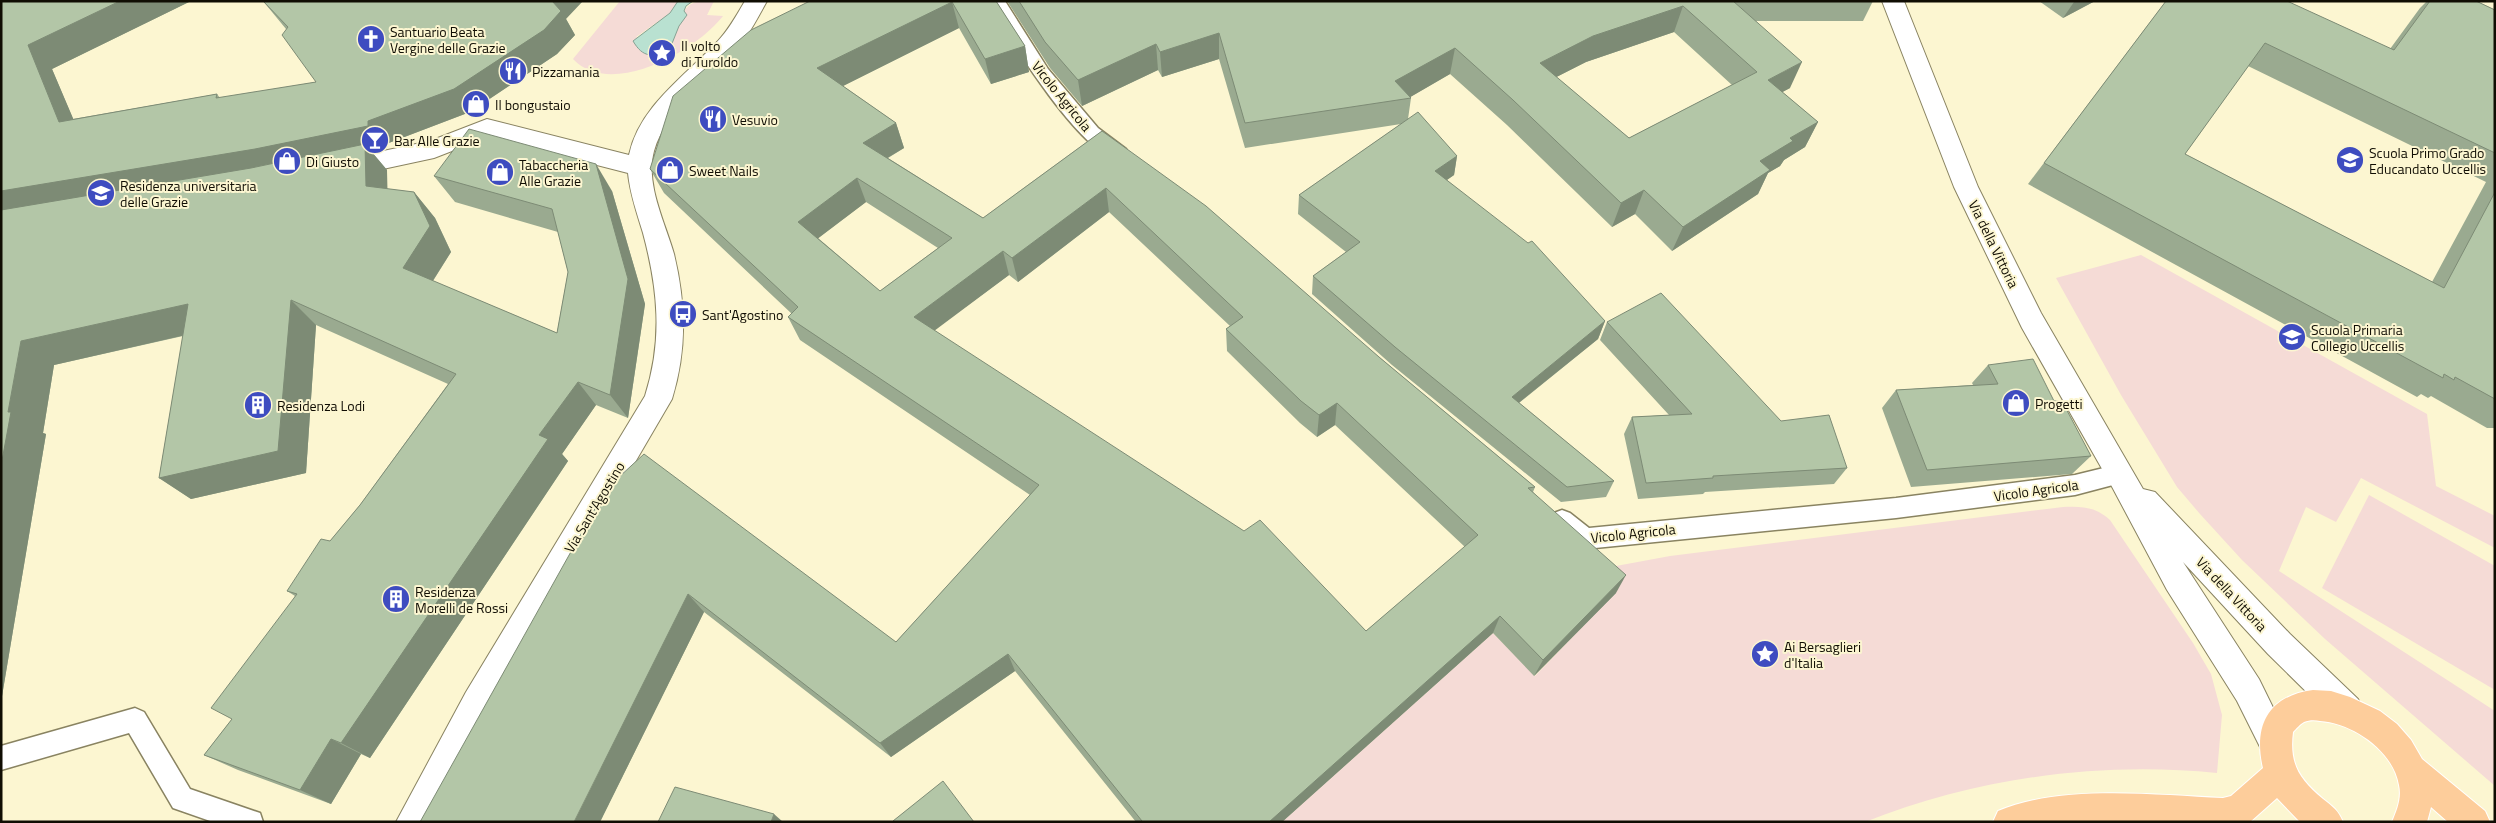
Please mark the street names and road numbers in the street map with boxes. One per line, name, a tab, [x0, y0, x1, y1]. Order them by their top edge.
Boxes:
street label: Vicolo Agricola	[1027, 56, 1097, 136]
street label: Via della Vittoria	[1964, 196, 2024, 292]
street label: Via Sant'Agostino	[559, 458, 629, 556]
street label: Vicolo Agricola	[1992, 474, 2080, 506]
street label: Vicolo Agricola	[1589, 518, 1677, 548]
street label: Via della Vittoria	[2192, 552, 2272, 636]

